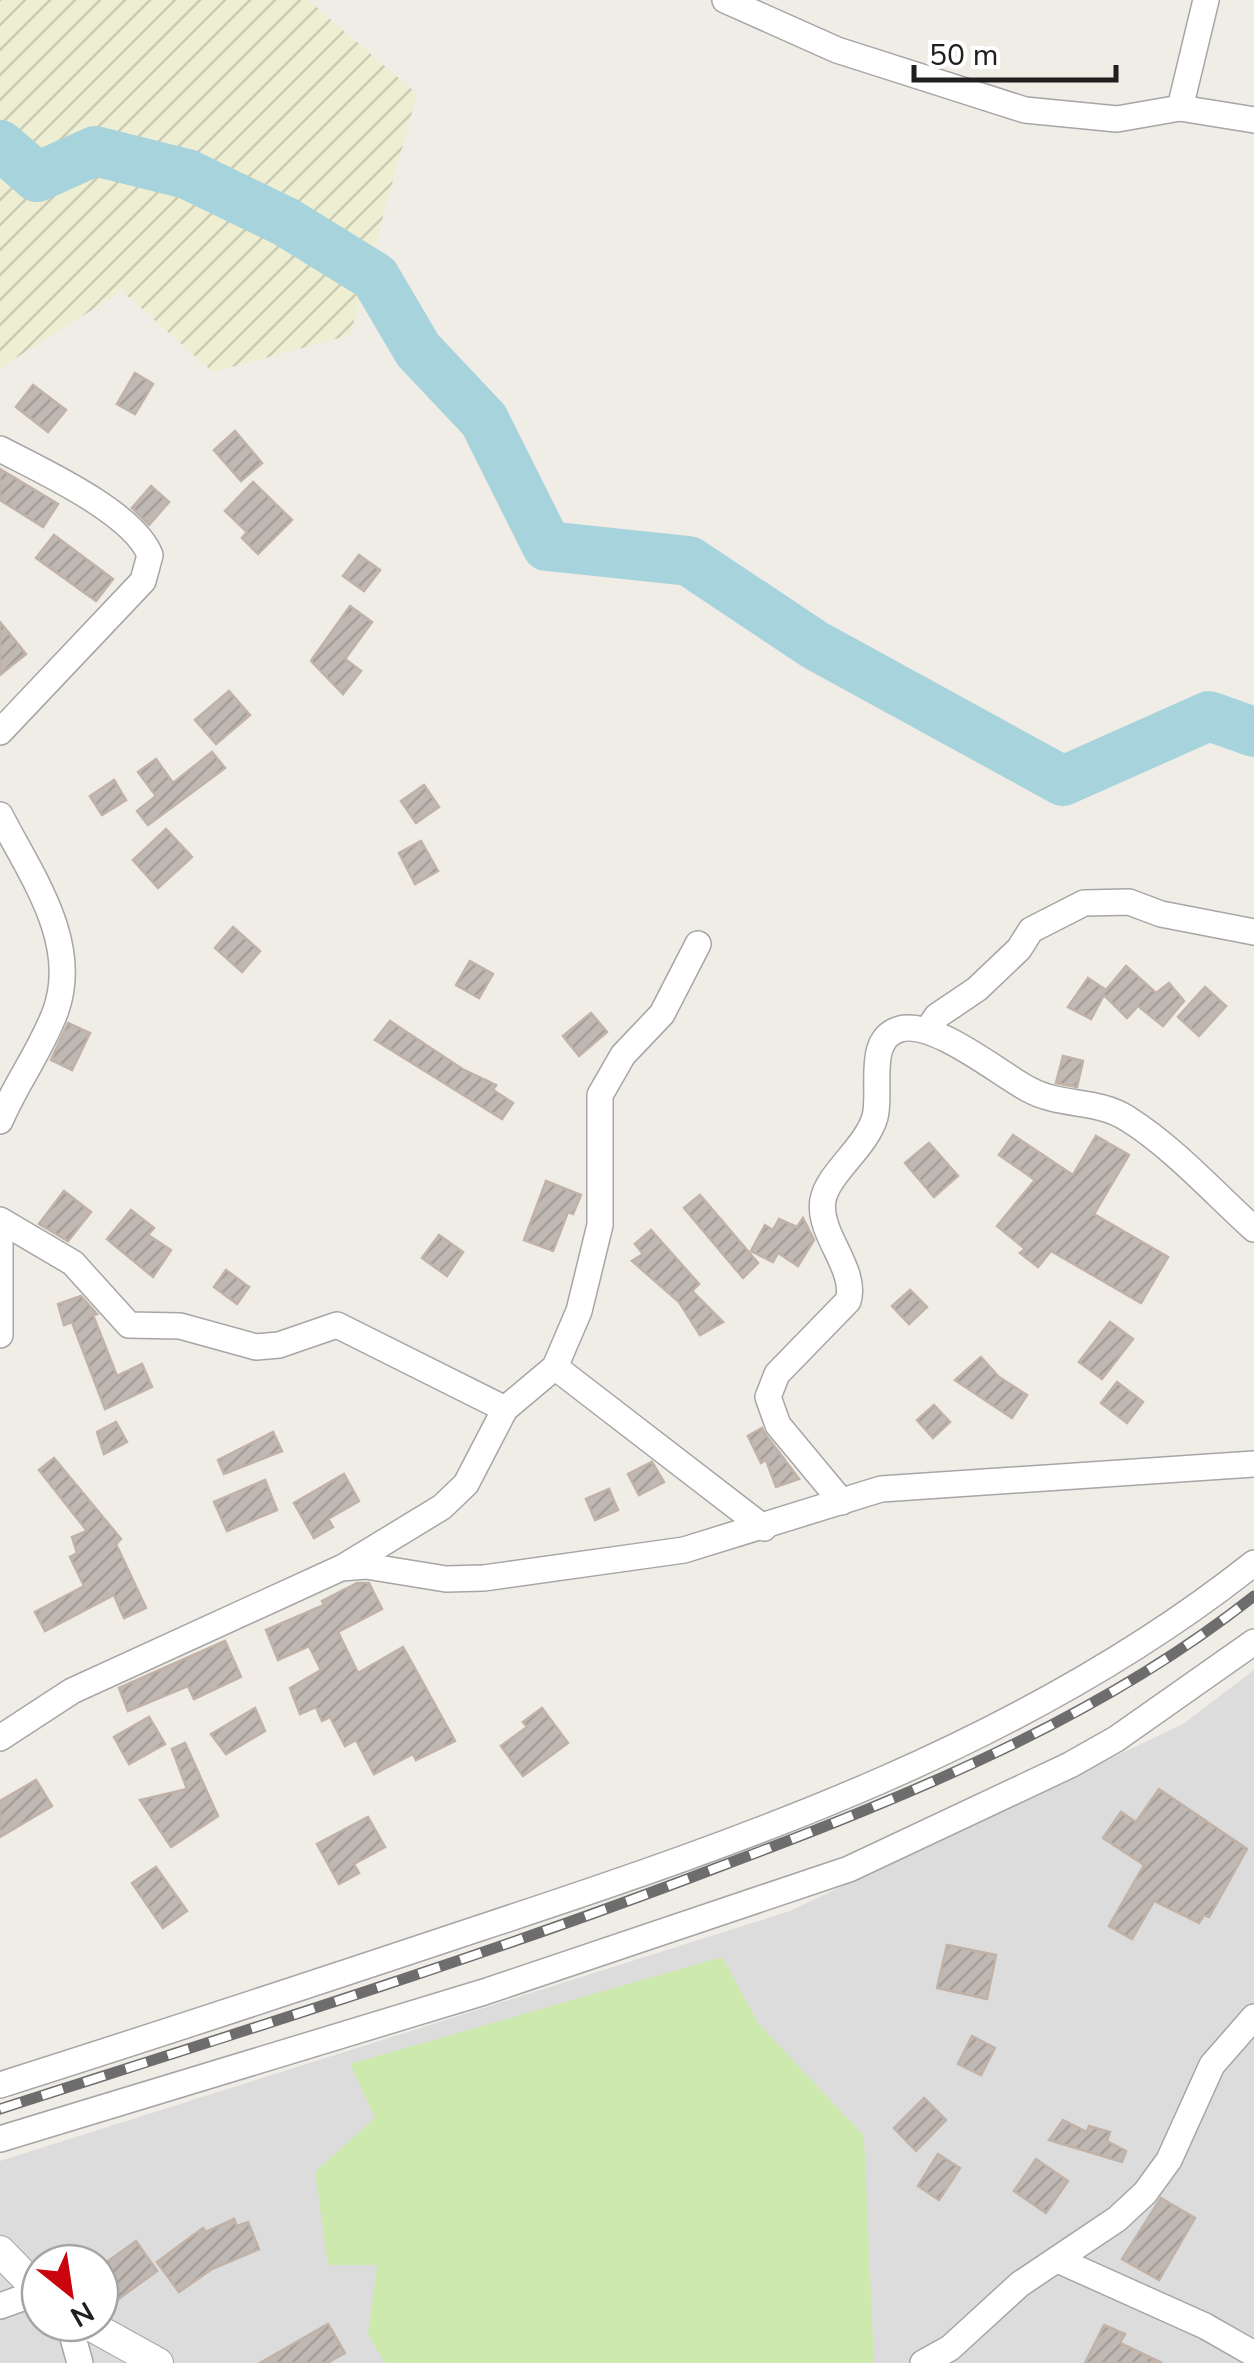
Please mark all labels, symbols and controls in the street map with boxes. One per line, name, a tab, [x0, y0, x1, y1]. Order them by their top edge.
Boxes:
scale bar	[914, 20, 1116, 82]
text: 50 m	[929, 35, 998, 76]
north arrow	[20, 2243, 120, 2343]
text: N	[63, 2292, 101, 2335]

